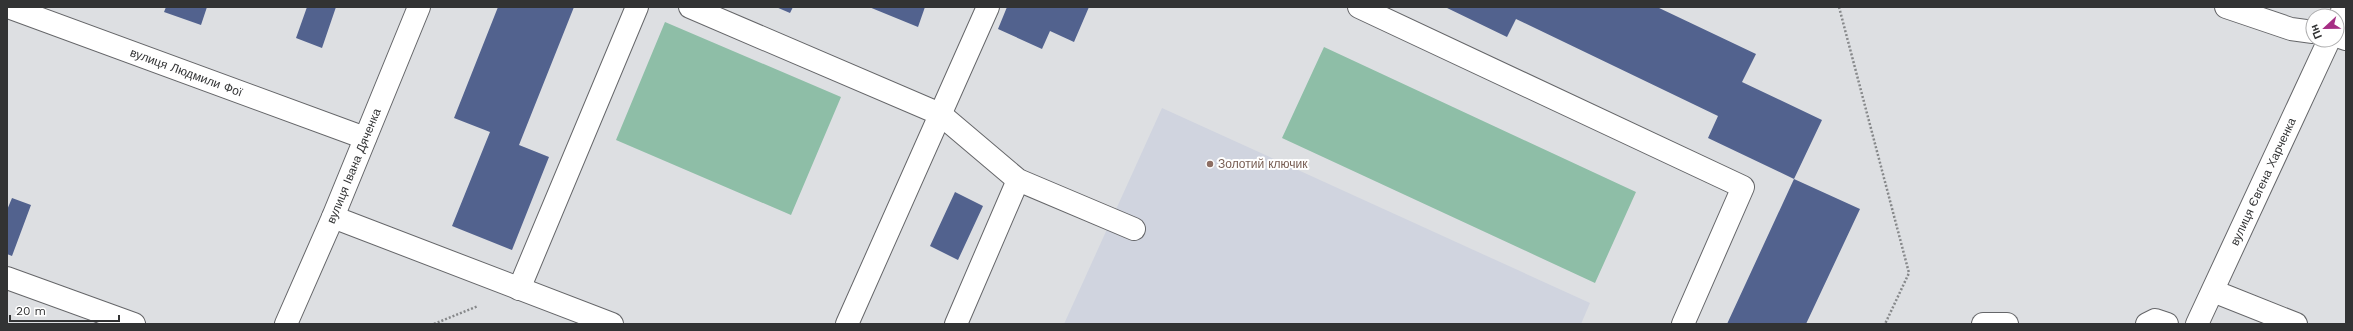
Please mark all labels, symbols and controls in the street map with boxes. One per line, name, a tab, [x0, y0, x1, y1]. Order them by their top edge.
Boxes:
north arrow	[2305, 8, 2345, 48]
text: Пн	[2307, 22, 2325, 41]
street label: вулиця Людмили Фої	[128, 45, 245, 100]
street label: вулиця Івана Дяченка	[324, 106, 384, 226]
street label: вулиця Євгена Харченка	[2227, 115, 2299, 248]
place label: Золотий ключик	[1218, 157, 1308, 171]
marker: Золотий ключик	[1205, 159, 1215, 169]
scale bar	[10, 297, 119, 323]
text: 20 m	[16, 304, 46, 318]

